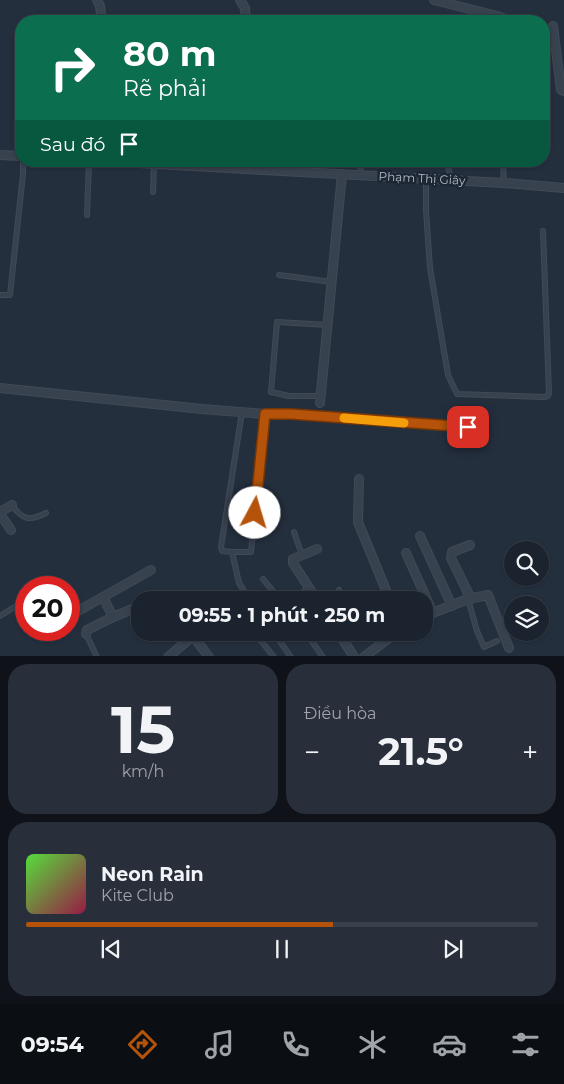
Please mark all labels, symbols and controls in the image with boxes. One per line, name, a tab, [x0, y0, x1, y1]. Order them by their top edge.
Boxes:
text: 80 m	[123, 32, 217, 75]
icon: right	[40, 35, 105, 100]
text: Rẽ phải	[123, 75, 207, 102]
icon: arrive	[115, 130, 143, 158]
text: Sau đó	[40, 133, 105, 156]
street label: Phạm Thị Giây	[378, 168, 466, 188]
pin	[447, 406, 489, 448]
icon: arrive	[454, 413, 482, 441]
position arrow	[228, 486, 280, 538]
map controls	[504, 541, 549, 641]
button: search	[504, 541, 549, 586]
speed limit sign: 20	[15, 576, 80, 641]
button: layers	[504, 596, 549, 641]
text: 09:55 · 1 phút · 250 m	[179, 604, 385, 627]
text: 15	[111, 690, 175, 769]
text: Điều hòa	[304, 704, 376, 723]
text: 21.5°	[378, 728, 464, 775]
text: −	[304, 735, 320, 769]
text: +	[522, 735, 538, 769]
text: km/h	[122, 762, 164, 781]
text: Neon Rain	[101, 863, 204, 886]
text: Kite Club	[101, 886, 174, 905]
icon: previous	[97, 935, 125, 963]
icon: pause	[268, 935, 296, 963]
icon: next	[439, 935, 467, 963]
icon: directions	[125, 1027, 160, 1062]
icon: music	[202, 1027, 237, 1062]
icon: phone	[278, 1027, 313, 1062]
icon: climate	[355, 1027, 390, 1062]
icon: car	[432, 1027, 467, 1062]
icon: filters	[508, 1027, 543, 1062]
text: 09:54	[21, 1031, 84, 1058]

